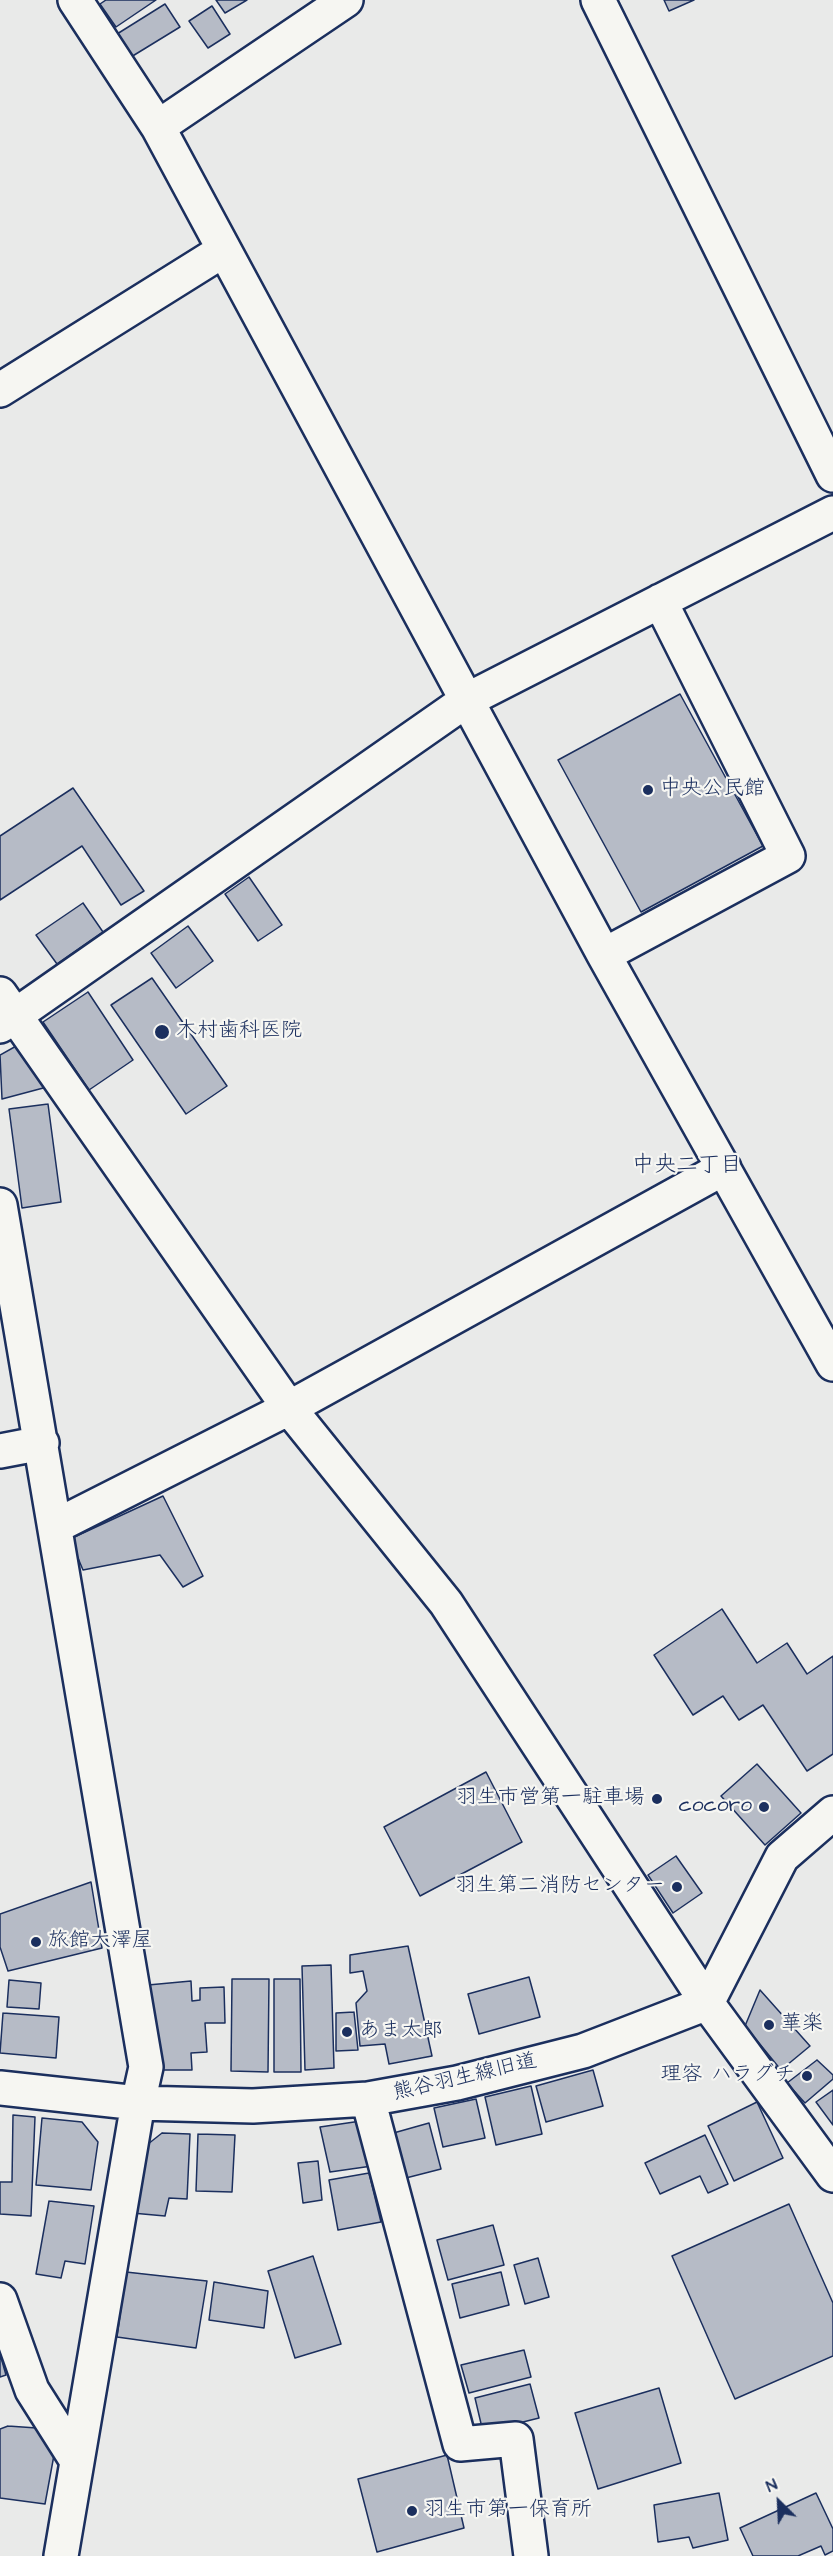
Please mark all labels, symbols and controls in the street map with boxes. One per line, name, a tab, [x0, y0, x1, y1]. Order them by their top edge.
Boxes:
place label: 中央公民館	[660, 777, 765, 803]
marker: 中央公民館	[641, 783, 655, 797]
place label: 木村歯科医院	[176, 1019, 302, 1045]
marker: 木村歯科医院	[153, 1023, 171, 1041]
district label: 中央二丁目	[632, 1153, 742, 1179]
place label: 羽生市営第一駐車場	[456, 1786, 645, 1812]
marker: 羽生市営第一駐車場	[650, 1792, 664, 1806]
place label: cocoro	[678, 1794, 752, 1820]
marker: cocoro	[757, 1800, 771, 1814]
place label: 羽生第二消防センター	[455, 1874, 665, 1900]
marker: 羽生第二消防センター	[670, 1880, 684, 1894]
place label: 旅館大澤屋	[48, 1929, 153, 1955]
marker: 旅館大澤屋	[29, 1935, 43, 1949]
place label: 華楽	[781, 2012, 823, 2038]
marker: 華楽	[762, 2018, 776, 2032]
place label: あま太郎	[359, 2019, 443, 2045]
marker: あま太郎	[340, 2025, 354, 2039]
street label: 熊谷羽生線旧道	[391, 2049, 539, 2107]
place label: 理容 ハラグチ	[661, 2063, 795, 2089]
marker: 理容 ハラグチ	[800, 2069, 814, 2083]
north arrow	[749, 2472, 809, 2532]
text: N	[763, 2473, 781, 2498]
place label: 羽生市第一保育所	[424, 2498, 592, 2524]
marker: 羽生市第一保育所	[405, 2504, 419, 2518]

